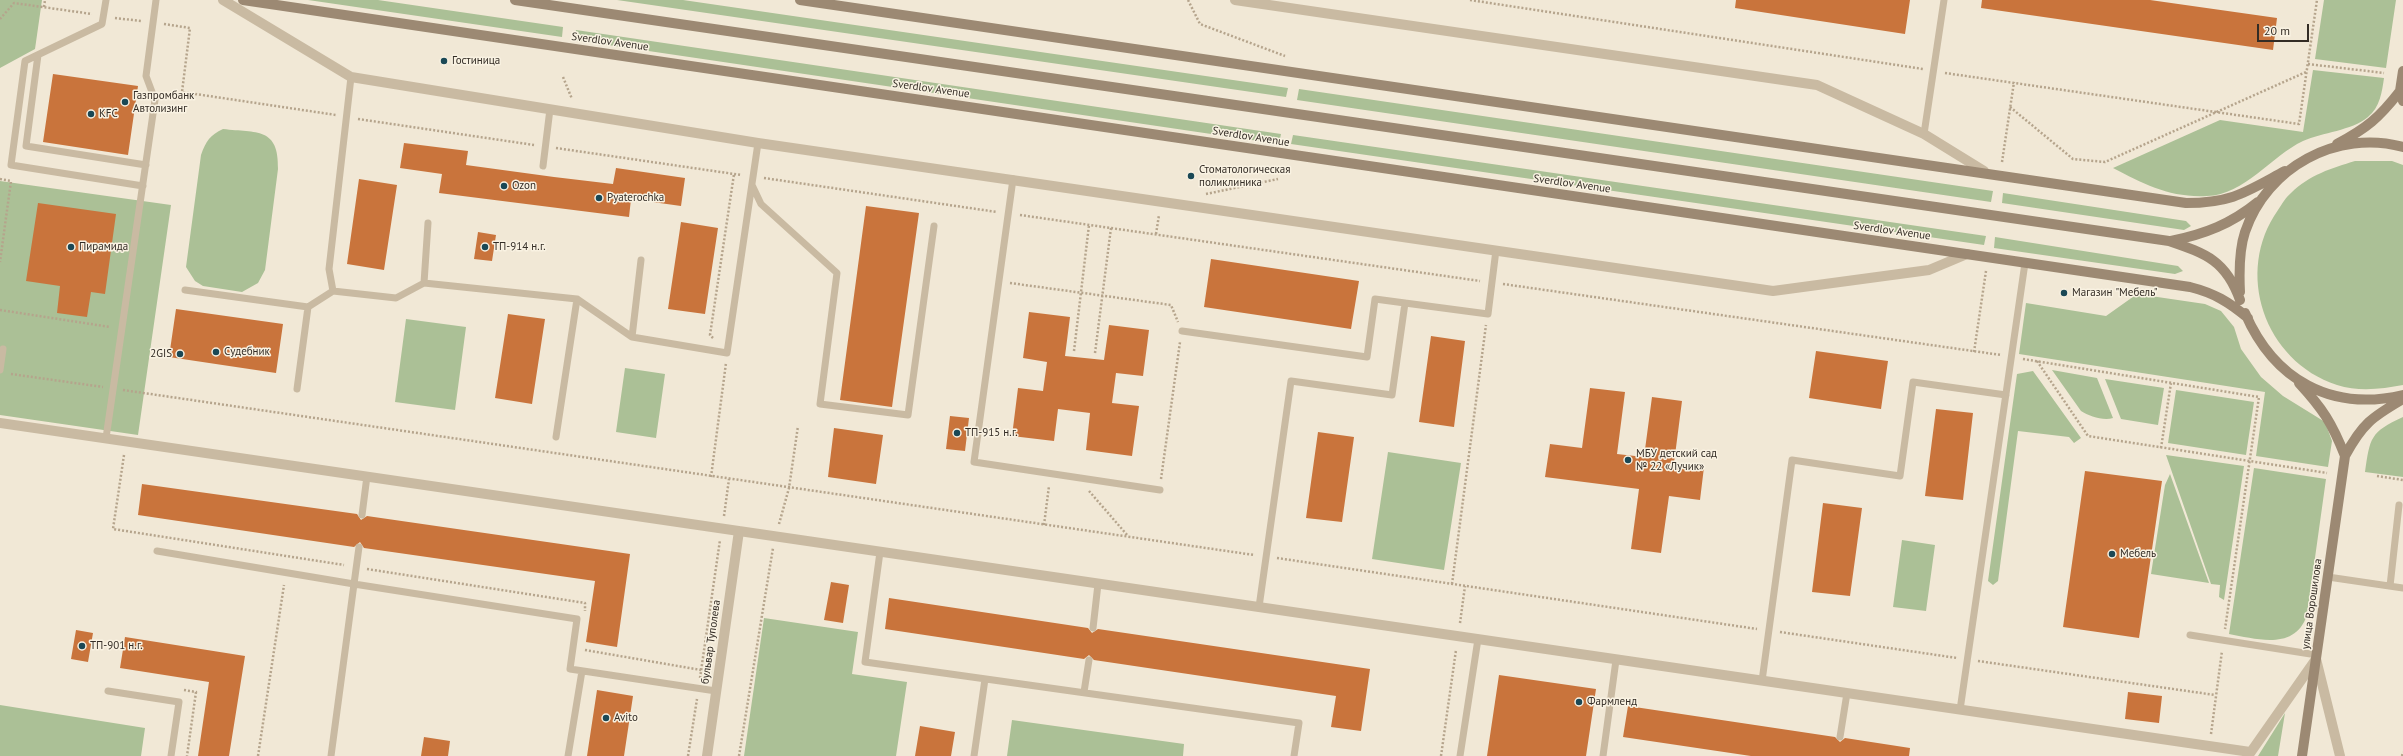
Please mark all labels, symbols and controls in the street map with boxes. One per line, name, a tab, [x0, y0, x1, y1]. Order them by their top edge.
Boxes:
scale bar	[2259, 16, 2311, 42]
text: 20 m	[2264, 23, 2290, 38]
street label: Sverdlov Avenue	[571, 30, 649, 54]
place label: Гостиница	[452, 54, 500, 68]
marker: Гостиница	[439, 56, 449, 66]
street label: Sverdlov Avenue	[892, 77, 970, 101]
place label: Газпромбанк Автолизинг	[133, 89, 194, 115]
marker: Газпромбанк Автолизинг	[120, 97, 130, 107]
place label: KFC	[99, 107, 118, 121]
marker: KFC	[86, 109, 96, 119]
street label: Sverdlov Avenue	[1212, 124, 1290, 150]
place label: Стоматологическая поликлиника	[1199, 163, 1291, 189]
marker: Стоматологическая поликлиника	[1186, 171, 1196, 181]
street label: Sverdlov Avenue	[1533, 172, 1611, 196]
place label: Ozon	[512, 179, 536, 193]
marker: Ozon	[499, 181, 509, 191]
place label: Pyaterochka	[607, 191, 664, 205]
marker: Pyaterochka	[594, 193, 604, 203]
street label: Sverdlov Avenue	[1853, 219, 1931, 243]
place label: Пирамида	[79, 240, 128, 254]
place label: ТП-914 н.г.	[493, 240, 546, 254]
marker: Пирамида	[66, 242, 76, 252]
marker: ТП-914 н.г.	[480, 242, 490, 252]
place label: Магазин "Мебель"	[2072, 286, 2157, 300]
marker: Магазин "Мебель"	[2059, 288, 2069, 298]
place label: Судебник	[224, 345, 270, 359]
place label: 2GIS	[150, 347, 172, 361]
marker: Судебник	[211, 347, 221, 357]
marker: 2GIS	[175, 349, 185, 359]
place label: ТП-915 н.г.	[965, 426, 1018, 440]
marker: ТП-915 н.г.	[952, 428, 962, 438]
place label: МБУ детский сад № 22 «Лучик»	[1636, 447, 1717, 473]
marker: МБУ детский сад № 22 «Лучик»	[1623, 455, 1633, 465]
place label: Мебель	[2120, 547, 2156, 561]
marker: Мебель	[2107, 549, 2117, 559]
street label: улица Ворошилова	[2299, 558, 2325, 650]
street label: бульвар Туполева	[699, 599, 723, 685]
place label: ТП-901 н.г.	[90, 639, 143, 653]
marker: ТП-901 н.г.	[77, 641, 87, 651]
place label: Фармленд	[1587, 695, 1637, 709]
marker: Фармленд	[1574, 697, 1584, 707]
place label: Avito	[614, 711, 638, 725]
marker: Avito	[601, 713, 611, 723]

